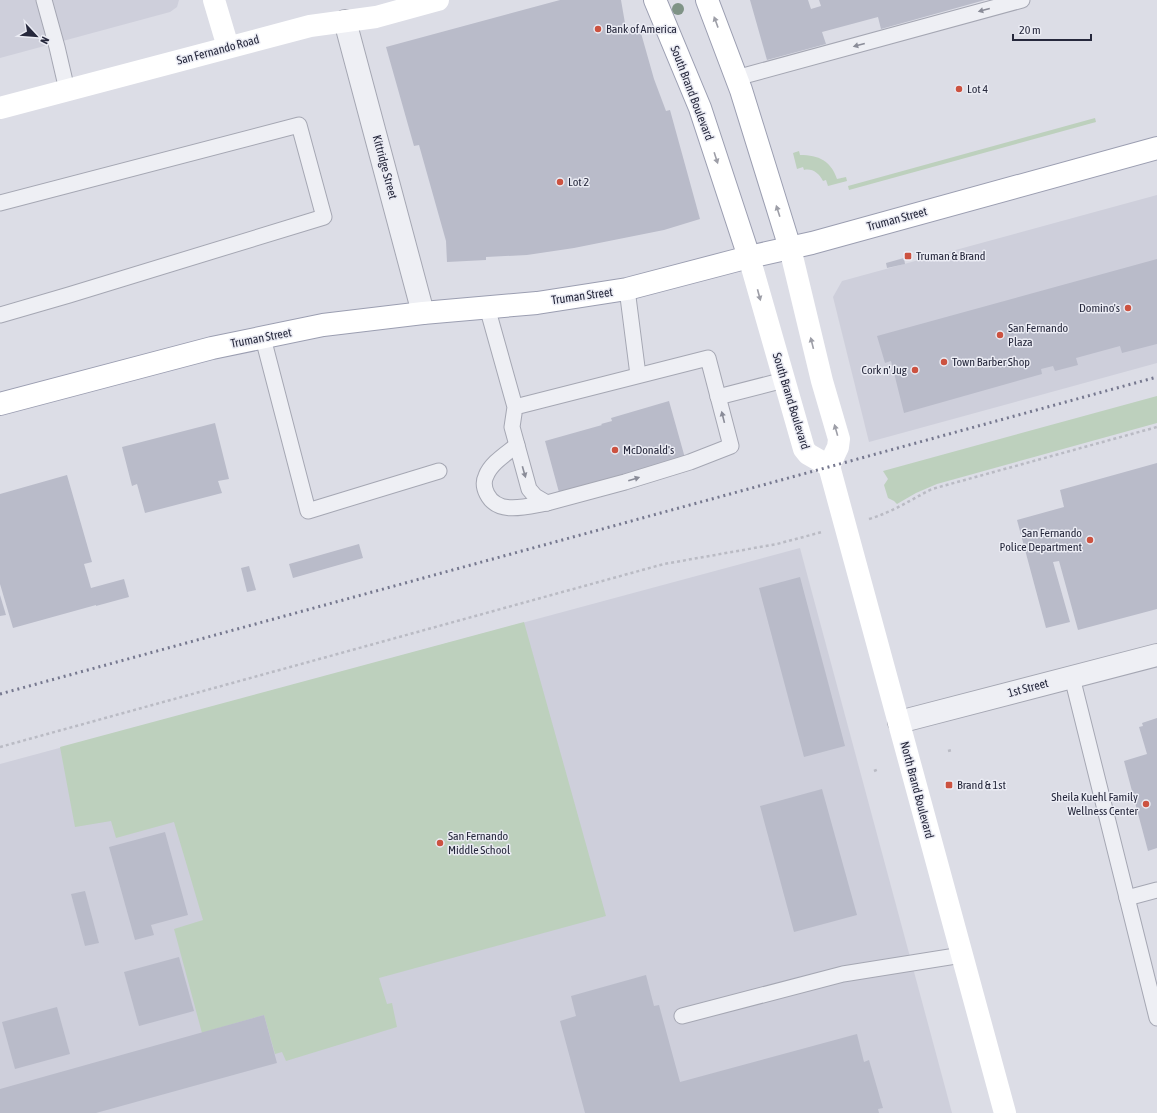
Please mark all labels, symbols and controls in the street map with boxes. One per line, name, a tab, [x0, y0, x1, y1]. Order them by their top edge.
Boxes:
one-way arrow	[978, 7, 990, 13]
one-way arrow	[712, 15, 718, 27]
north arrow	[16, 16, 56, 56]
scale bar	[1013, 16, 1091, 42]
place label: Bank of America	[606, 22, 677, 36]
text: 20 m	[1019, 23, 1041, 37]
marker: Bank of America	[593, 24, 603, 34]
street label: San Fernando Road	[175, 32, 261, 68]
text: N	[38, 35, 52, 46]
one-way arrow	[853, 42, 865, 48]
street label: South Brand Boulevard	[667, 44, 717, 142]
place label: Lot 4	[967, 82, 988, 96]
marker: Lot 4	[954, 84, 964, 94]
street label: Kittridge Street	[370, 133, 400, 201]
one-way arrow	[713, 153, 719, 165]
place label: Lot 2	[568, 175, 589, 189]
marker: Lot 2	[555, 177, 565, 187]
street label: Truman Street	[865, 204, 929, 234]
one-way arrow	[775, 205, 781, 217]
place label: Truman & Brand	[916, 249, 986, 263]
marker: Truman & Brand	[903, 251, 913, 261]
street label: Truman Street	[550, 285, 614, 307]
one-way arrow	[756, 289, 762, 301]
place label: Domino's	[1079, 301, 1120, 315]
marker: Domino's	[1123, 303, 1133, 313]
place label: San Fernando Plaza	[1008, 321, 1069, 349]
street label: Truman Street	[229, 325, 293, 351]
marker: San Fernando Plaza	[995, 330, 1005, 340]
one-way arrow	[809, 337, 815, 349]
street label: South Brand Boulevard	[770, 351, 812, 451]
place label: Town Barber Shop	[952, 355, 1030, 369]
marker: Town Barber Shop	[939, 357, 949, 367]
place label: Cork n' Jug	[862, 363, 908, 377]
marker: Cork n' Jug	[910, 365, 920, 375]
one-way arrow	[720, 410, 726, 422]
one-way arrow	[833, 424, 839, 436]
place label: McDonald's	[623, 443, 674, 457]
marker: McDonald's	[610, 445, 620, 455]
one-way arrow	[522, 466, 528, 478]
one-way arrow	[628, 476, 640, 482]
place label: San Fernando Police Department	[999, 526, 1083, 554]
marker: San Fernando Police Department	[1085, 535, 1095, 545]
street label: 1st Street	[1006, 676, 1050, 700]
street label: North Brand Boulevard	[897, 740, 937, 840]
place label: Brand & 1st	[957, 778, 1006, 792]
marker: Brand & 1st	[944, 780, 954, 790]
place label: Sheila Kuehl Family Wellness Center	[1051, 790, 1138, 818]
marker: Sheila Kuehl Family Wellness Center	[1141, 799, 1151, 809]
place label: San Fernando Middle School	[448, 829, 511, 857]
marker: San Fernando Middle School	[435, 838, 445, 848]

